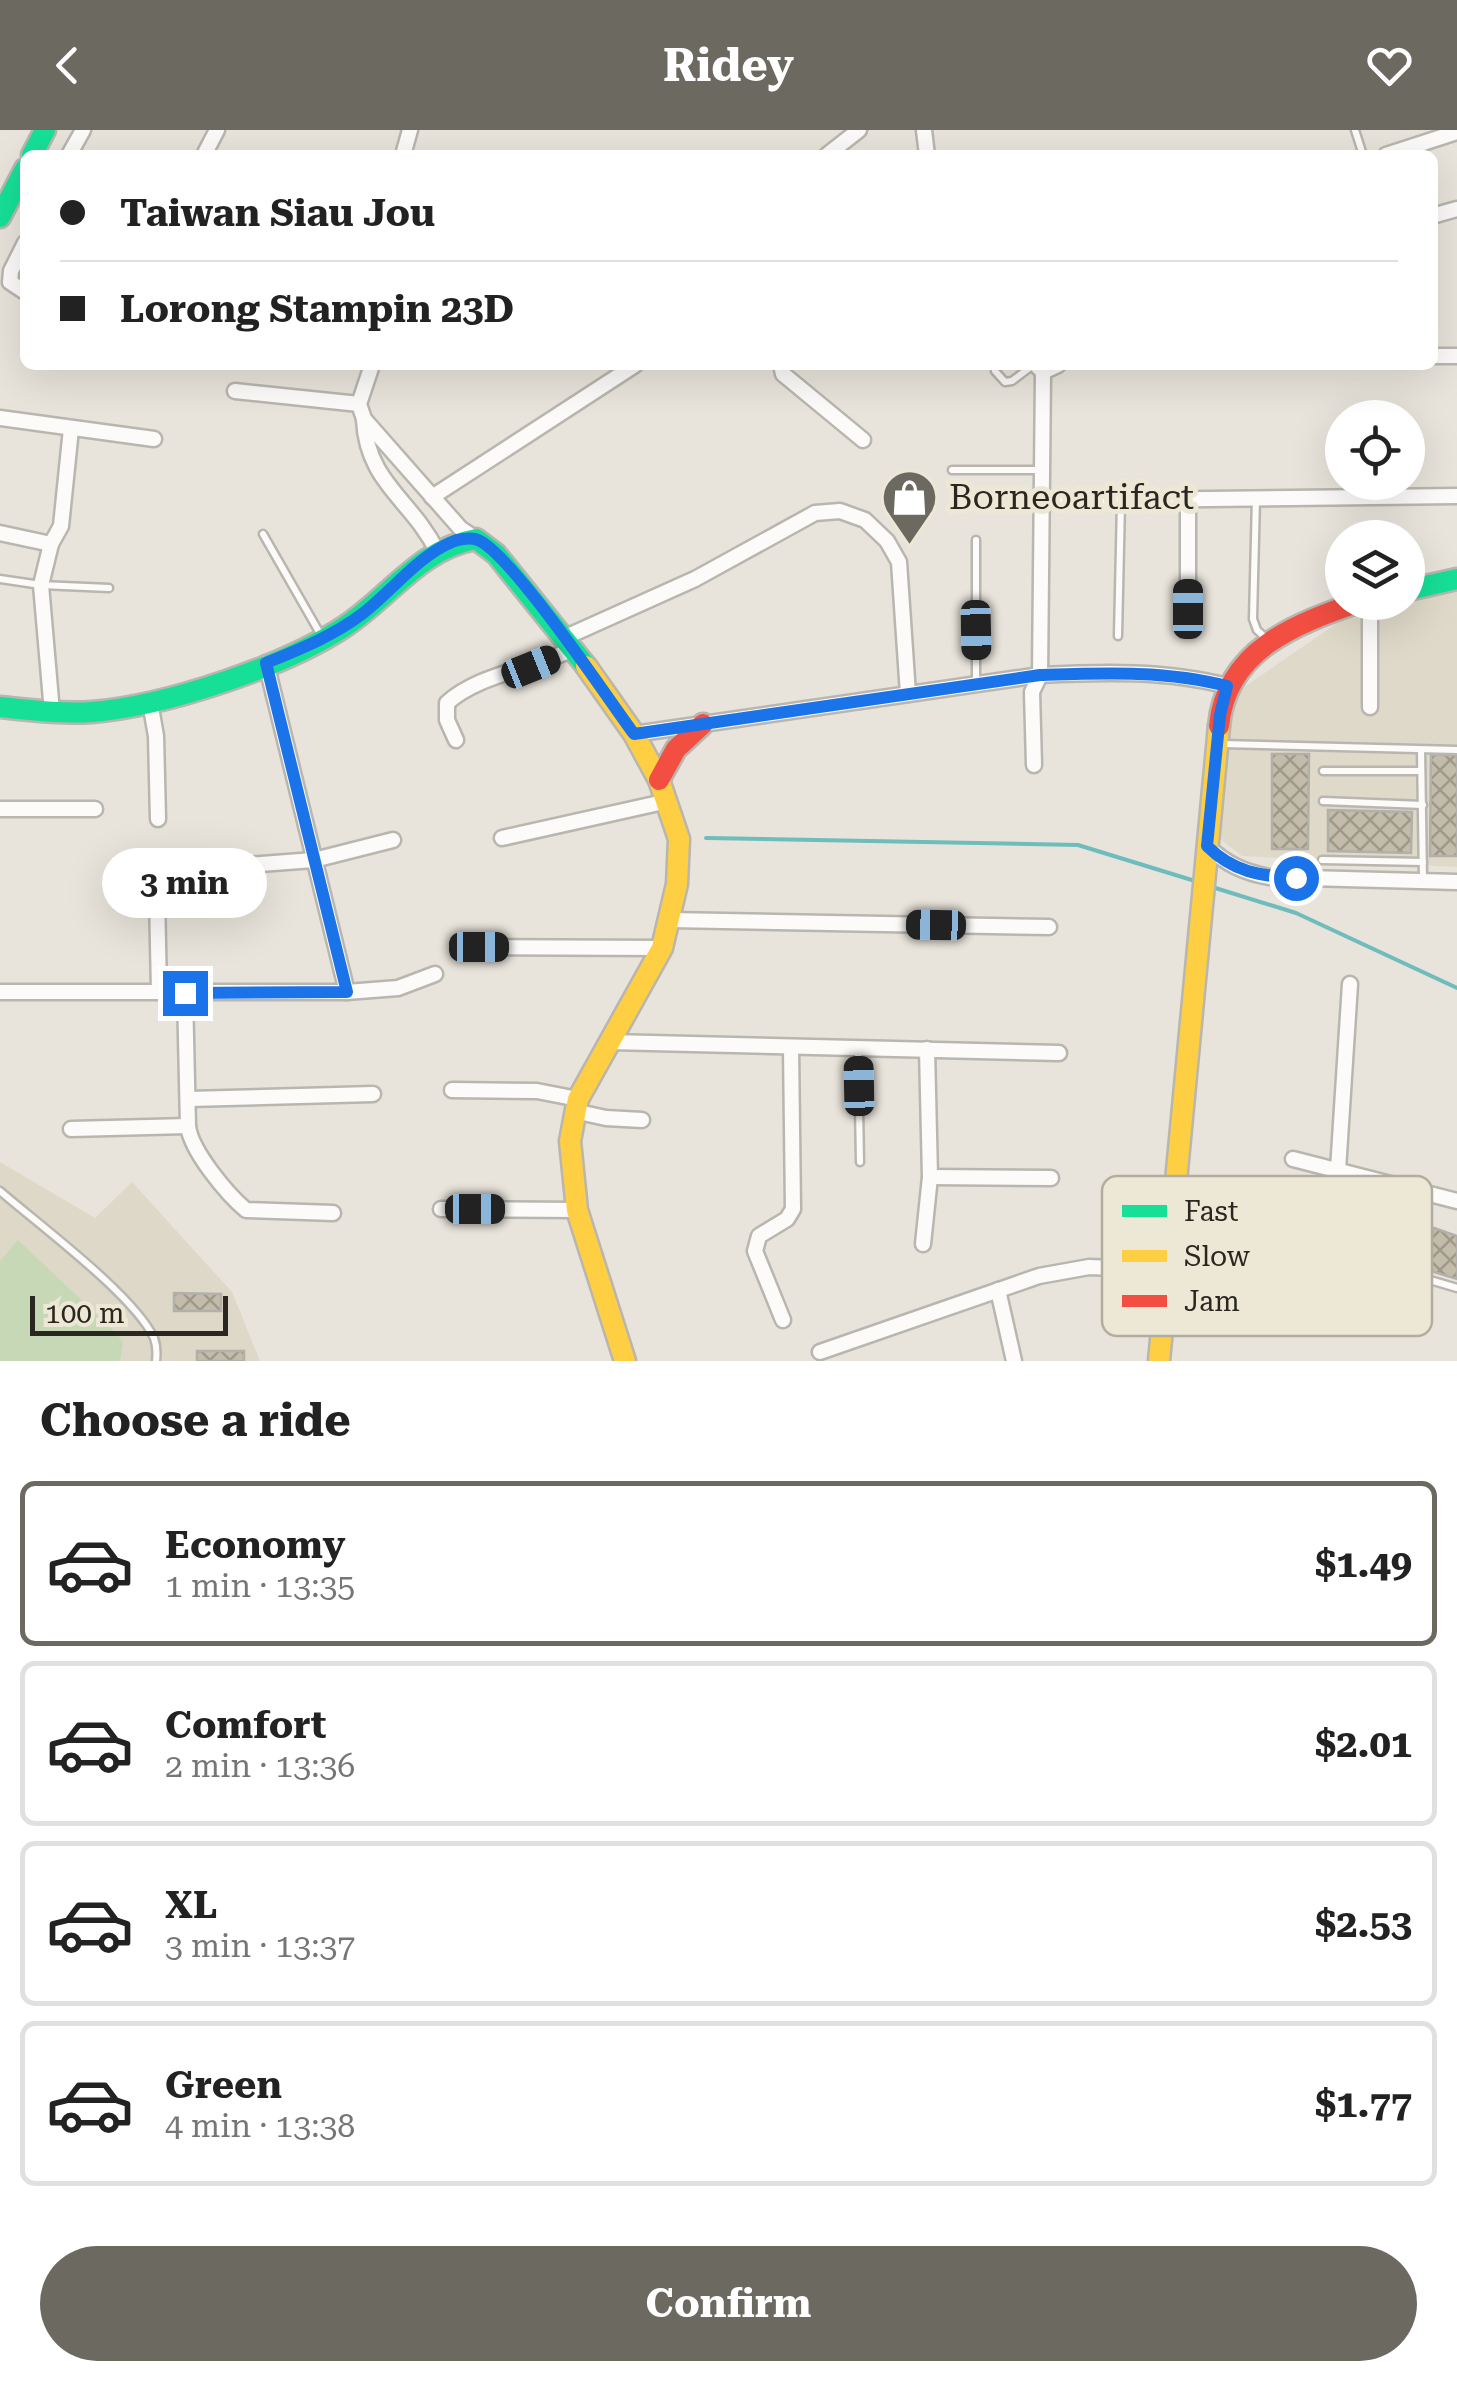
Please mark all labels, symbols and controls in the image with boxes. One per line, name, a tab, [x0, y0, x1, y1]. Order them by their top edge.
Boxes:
icon: back	[40, 38, 95, 93]
icon: heart	[1362, 38, 1417, 93]
text: Ridey	[663, 39, 794, 92]
text: Taiwan Siau Jou	[120, 191, 435, 235]
text: Lorong Stampin 23D	[120, 287, 514, 331]
map controls	[1325, 400, 1425, 620]
button: locate	[1325, 400, 1425, 500]
shop icon: Borneoartifact	[880, 467, 940, 546]
place label: Borneoartifact	[949, 477, 1194, 518]
button: layers	[1325, 520, 1425, 620]
car	[1173, 579, 1203, 639]
car	[960, 600, 992, 660]
car	[498, 642, 564, 692]
callout: 3 min	[102, 848, 268, 918]
route start	[1274, 856, 1319, 901]
text: 3 min	[140, 864, 229, 902]
car	[906, 909, 966, 941]
car	[449, 932, 509, 962]
route end	[163, 971, 208, 1016]
car	[843, 1056, 875, 1116]
legend	[1102, 1176, 1432, 1336]
car	[445, 1194, 505, 1224]
text: Fast	[1184, 1195, 1238, 1228]
text: Slow	[1184, 1240, 1251, 1273]
text: Jam	[1184, 1285, 1240, 1318]
scale bar	[30, 1291, 228, 1336]
text: 100 m	[45, 1297, 125, 1330]
text: Choose a ride	[40, 1394, 351, 1447]
icon: car	[45, 1519, 135, 1609]
text: Economy	[165, 1523, 345, 1567]
text: $1.49	[1315, 1542, 1412, 1586]
text: 1 min · 13:35	[165, 1567, 355, 1605]
icon: car	[45, 1699, 135, 1789]
text: Comfort	[165, 1703, 326, 1747]
text: $2.01	[1315, 1722, 1412, 1766]
text: 2 min · 13:36	[165, 1747, 355, 1785]
icon: car	[45, 1879, 135, 1969]
text: XL	[165, 1883, 217, 1927]
text: $2.53	[1315, 1902, 1412, 1946]
text: 3 min · 13:37	[165, 1927, 355, 1965]
icon: car	[45, 2059, 135, 2149]
text: Green	[165, 2063, 282, 2107]
text: $1.77	[1315, 2082, 1412, 2126]
text: 4 min · 13:38	[165, 2107, 355, 2145]
button: Confirm	[40, 2246, 1417, 2361]

